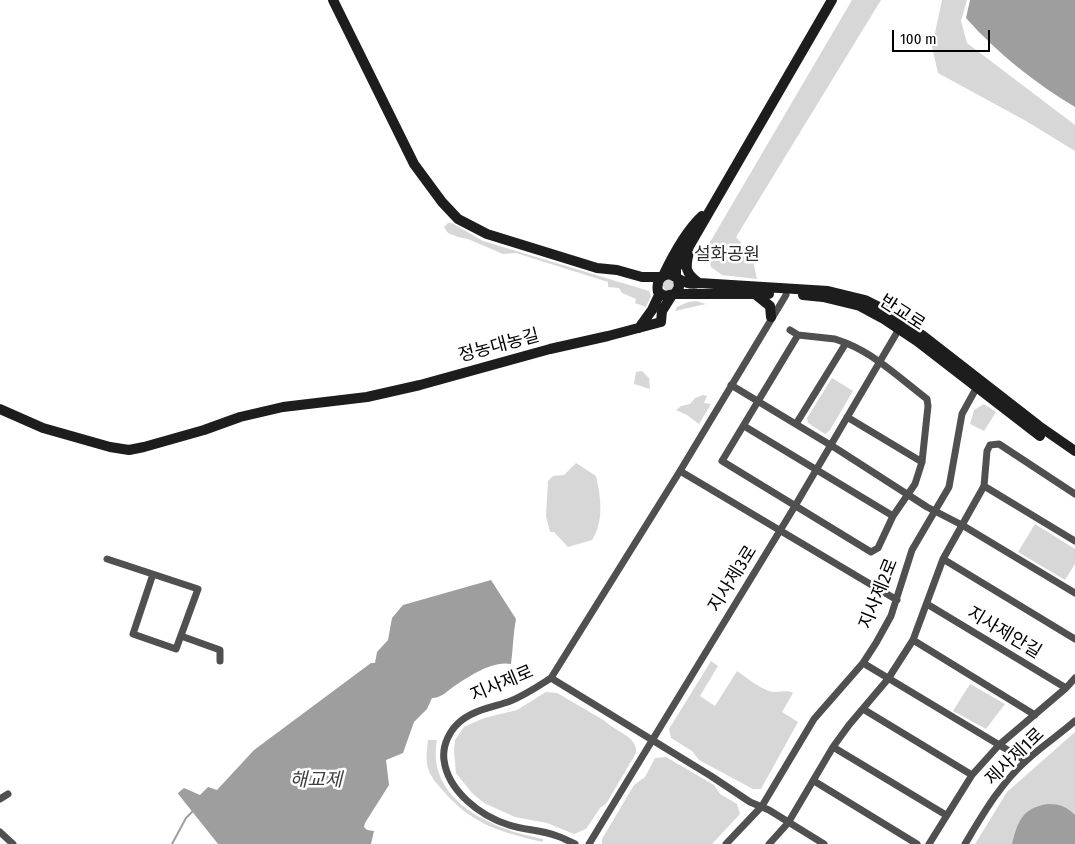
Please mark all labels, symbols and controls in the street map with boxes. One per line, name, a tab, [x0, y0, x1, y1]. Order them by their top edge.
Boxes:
scale bar	[895, 20, 992, 52]
text: 100 m	[900, 30, 937, 48]
park label: 설화공원	[694, 244, 760, 266]
street label: 반교로	[875, 290, 929, 336]
street label: 정농대농길	[456, 325, 542, 367]
street label: 지사제3로	[704, 542, 762, 616]
street label: 지사제2로	[855, 556, 903, 632]
street label: 지사제안길	[963, 602, 1045, 664]
street label: 지사제로	[467, 661, 537, 707]
street label: 제사제1로	[981, 724, 1049, 790]
water label: 해교제	[290, 770, 342, 792]

